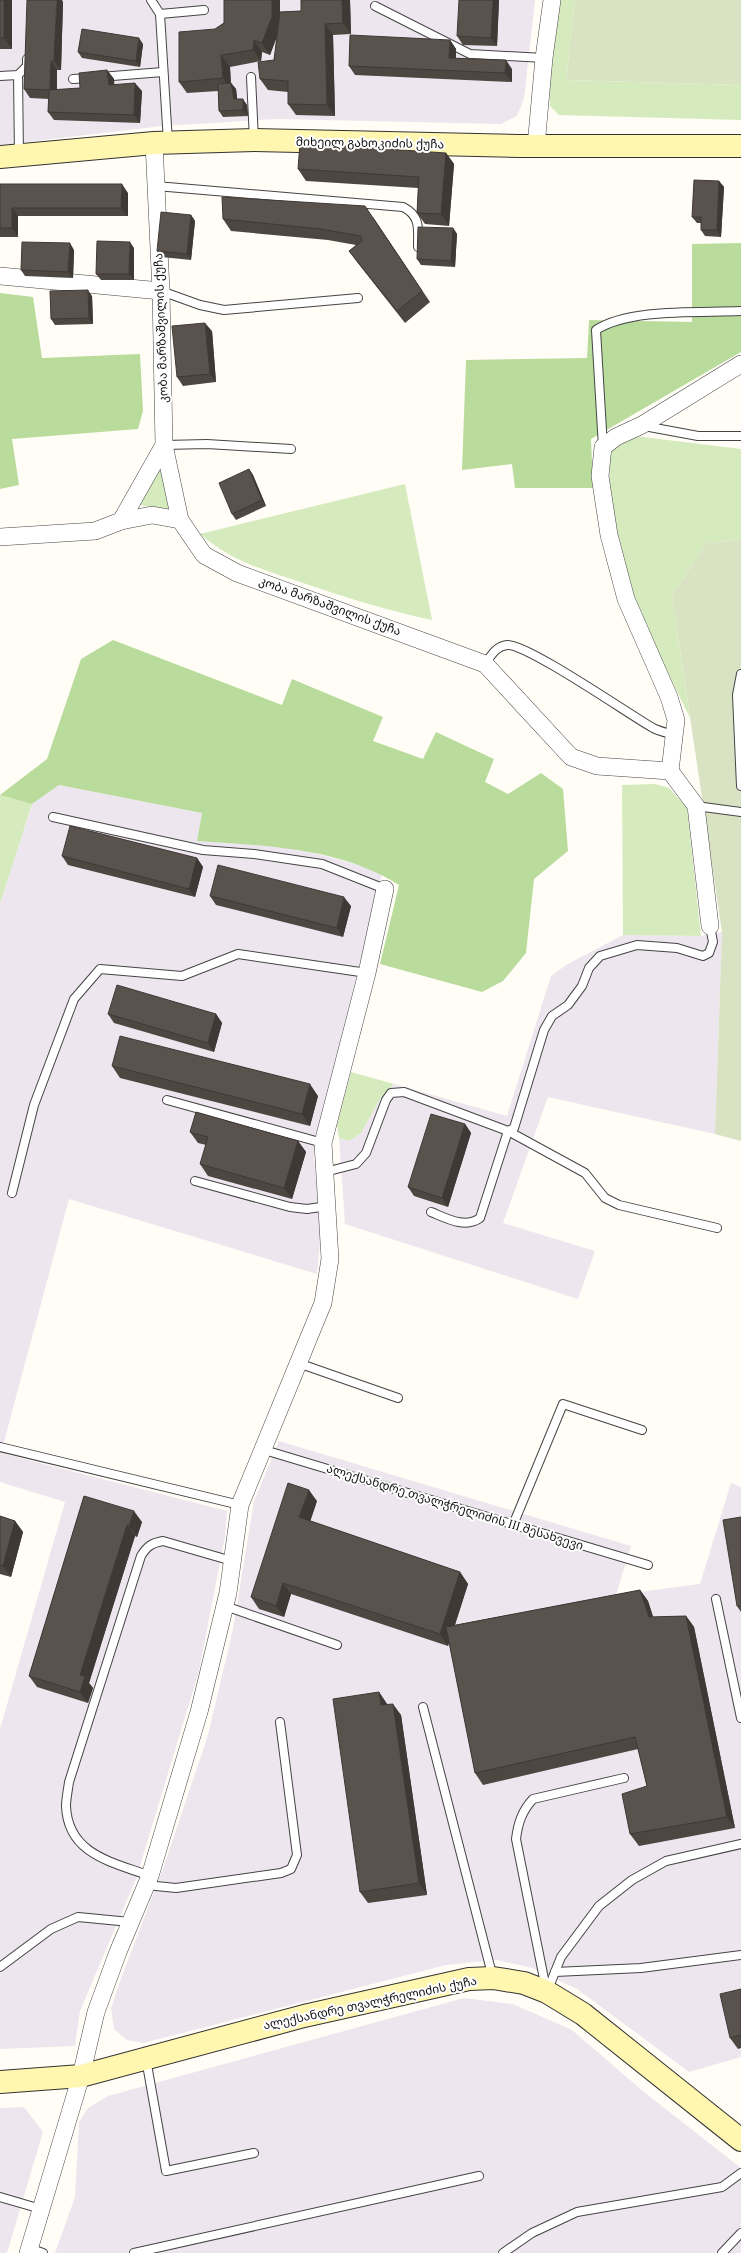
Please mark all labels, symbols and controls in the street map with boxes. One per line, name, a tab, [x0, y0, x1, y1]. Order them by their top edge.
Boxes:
street label: მიხეილ გახოკიძის ქუჩა	[296, 134, 444, 152]
street label: კობა მარზაშვილის ქუჩა	[150, 253, 172, 403]
street label: კობა მარზაშვილის ქუჩა	[257, 573, 403, 639]
street label: ალექსანდრე თვალჭრელიძის III შესახვევი	[325, 1460, 585, 1554]
street label: ალექსანდრე თვალჭრელიძის ქუჩა	[262, 1973, 478, 2033]

